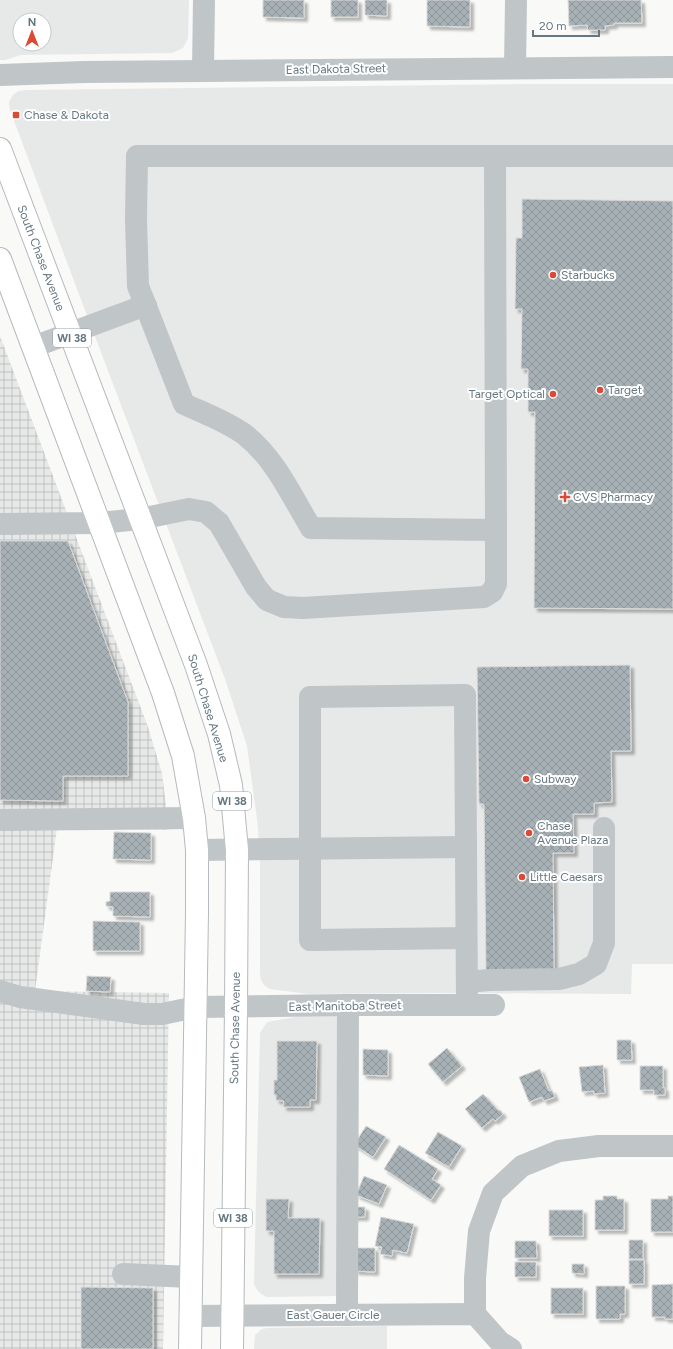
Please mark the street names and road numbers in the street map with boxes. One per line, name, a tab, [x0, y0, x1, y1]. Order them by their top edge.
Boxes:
street label: East Dakota Street	[286, 61, 387, 77]
street label: South Chase Avenue	[14, 203, 68, 313]
road number: WI 38	[53, 329, 91, 347]
street label: South Chase Avenue	[185, 652, 231, 764]
road number: WI 38	[213, 792, 251, 810]
street label: South Chase Avenue	[227, 971, 243, 1084]
street label: East Manitoba Street	[288, 998, 402, 1014]
road number: WI 38	[214, 1209, 252, 1227]
street label: East Gauer Circle	[286, 1308, 380, 1322]

